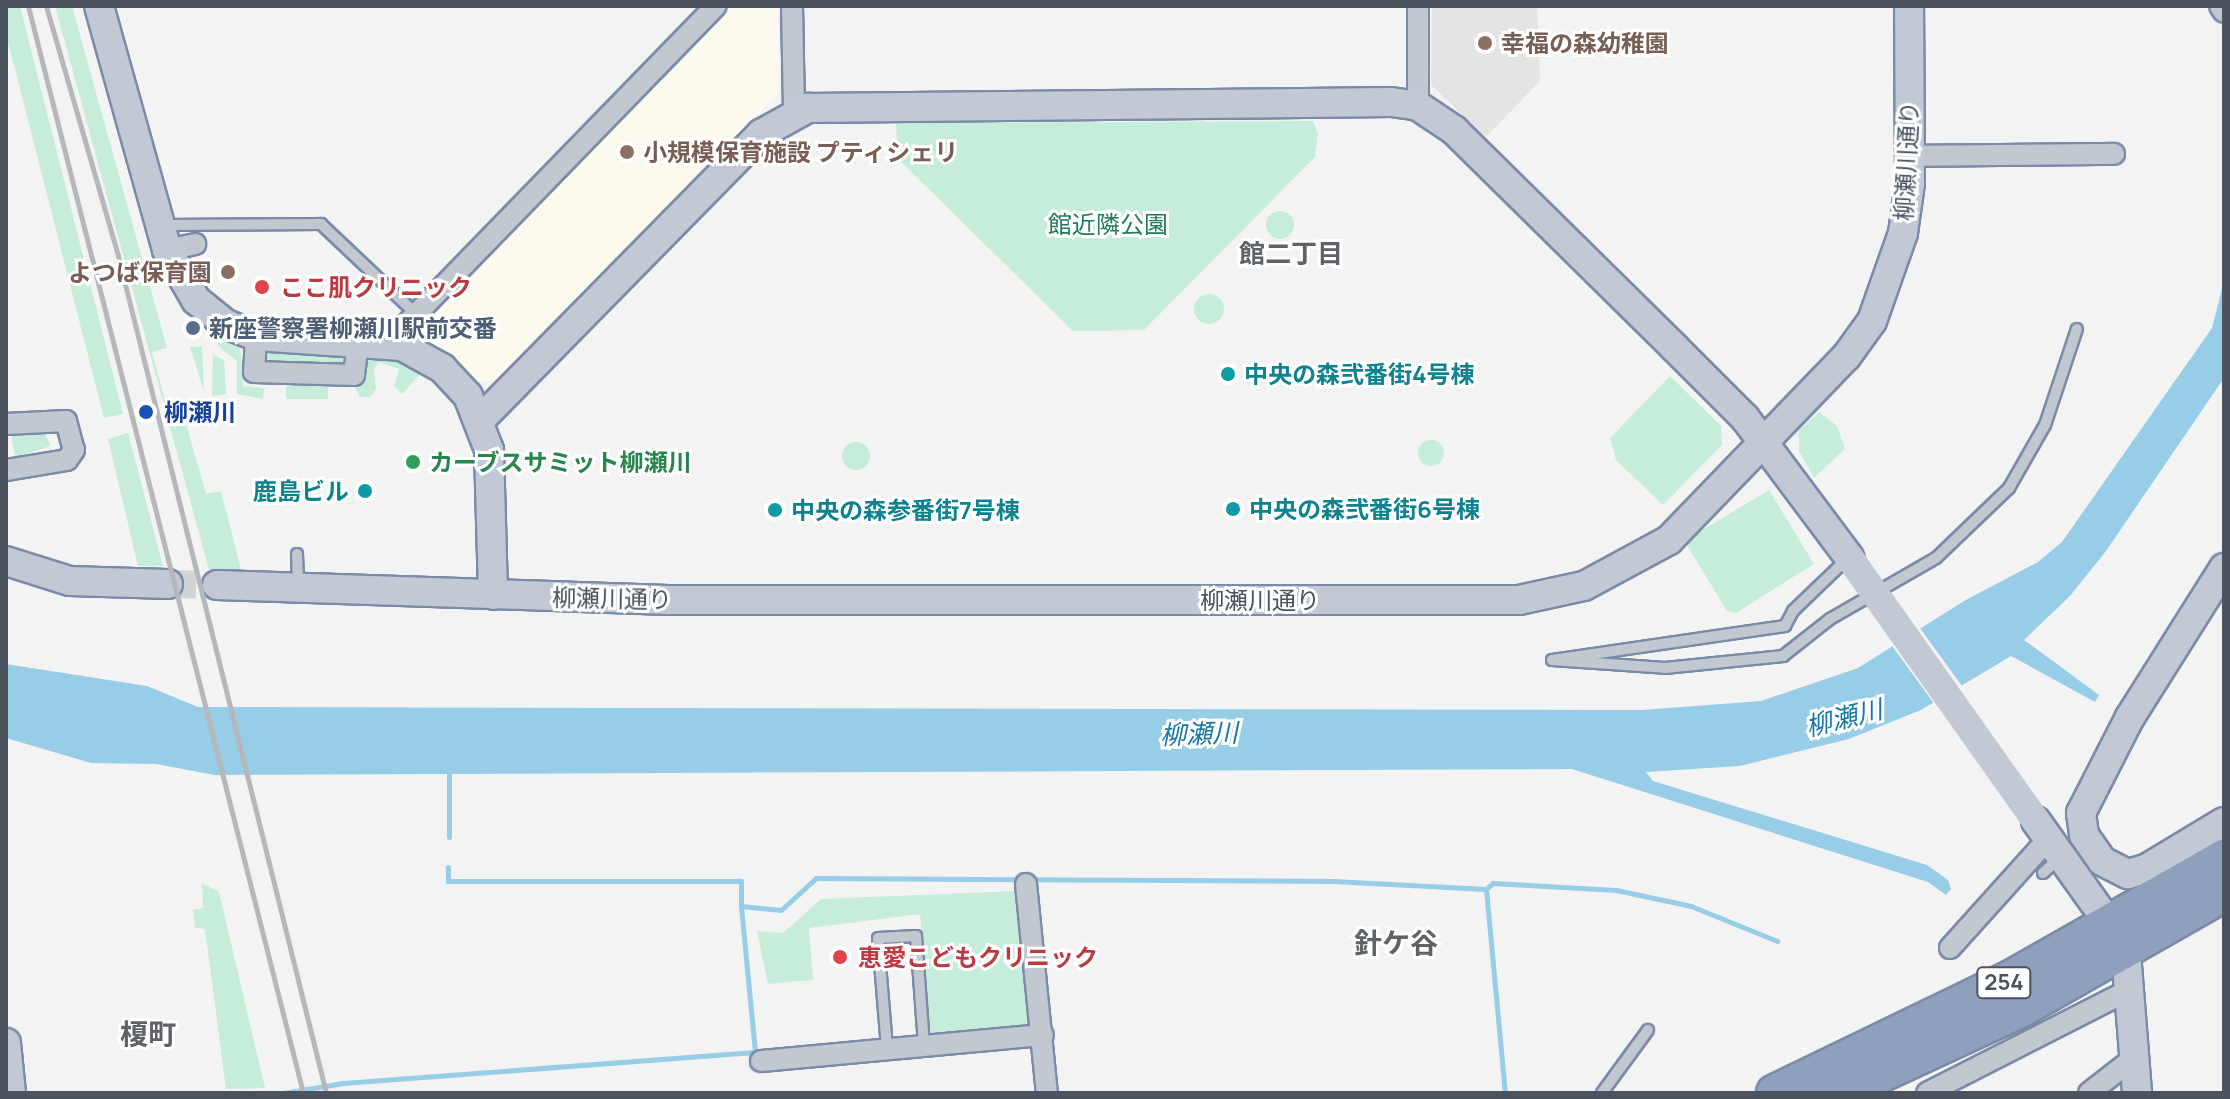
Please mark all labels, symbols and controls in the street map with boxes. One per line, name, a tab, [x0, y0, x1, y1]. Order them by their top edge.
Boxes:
place label: 幸福の森幼稚園	[1501, 29, 1669, 57]
marker: 幸福の森幼稚園	[1476, 34, 1494, 52]
street label: 柳瀬川通り	[1888, 100, 1924, 222]
place label: 小規模保育施設 プティシェリ	[643, 138, 960, 166]
marker: 小規模保育施設 プティシェリ	[618, 143, 636, 161]
park label: 館近隣公園	[1048, 210, 1168, 238]
district label: 館二丁目	[1239, 238, 1343, 270]
place label: よつば保育園	[68, 258, 212, 286]
marker: よつば保育園	[219, 263, 237, 281]
place label: ここ肌クリニック	[280, 273, 472, 301]
marker: ここ肌クリニック	[251, 276, 273, 298]
place label: 新座警察署柳瀬川駅前交番	[209, 314, 497, 342]
marker: 新座警察署柳瀬川駅前交番	[184, 319, 202, 337]
place label: 中央の森弐番街4号棟	[1244, 360, 1475, 388]
marker: 中央の森弐番街4号棟	[1219, 365, 1237, 383]
place label: 柳瀬川	[164, 398, 236, 426]
marker: 柳瀬川	[135, 401, 157, 423]
place label: カーブスサミット柳瀬川	[429, 448, 693, 476]
marker: カーブスサミット柳瀬川	[404, 453, 422, 471]
place label: 鹿島ビル	[253, 477, 349, 505]
marker: 鹿島ビル	[356, 482, 374, 500]
place label: 中央の森弐番街6号棟	[1249, 495, 1480, 523]
place label: 中央の森参番街7号棟	[791, 496, 1020, 524]
marker: 中央の森弐番街6号棟	[1224, 500, 1242, 518]
marker: 中央の森参番街7号棟	[766, 501, 784, 519]
street label: 柳瀬川通り	[552, 583, 672, 613]
street label: 柳瀬川通り	[1200, 586, 1320, 614]
water label: 柳瀬川	[1802, 693, 1886, 743]
water label: 柳瀬川	[1159, 717, 1239, 751]
district label: 針ケ谷	[1354, 925, 1438, 959]
place label: 恵愛こどもクリニック	[858, 943, 1098, 971]
marker: 恵愛こどもクリニック	[829, 946, 851, 968]
road number: 254	[1976, 965, 2032, 1001]
district label: 榎町	[120, 1016, 176, 1050]

